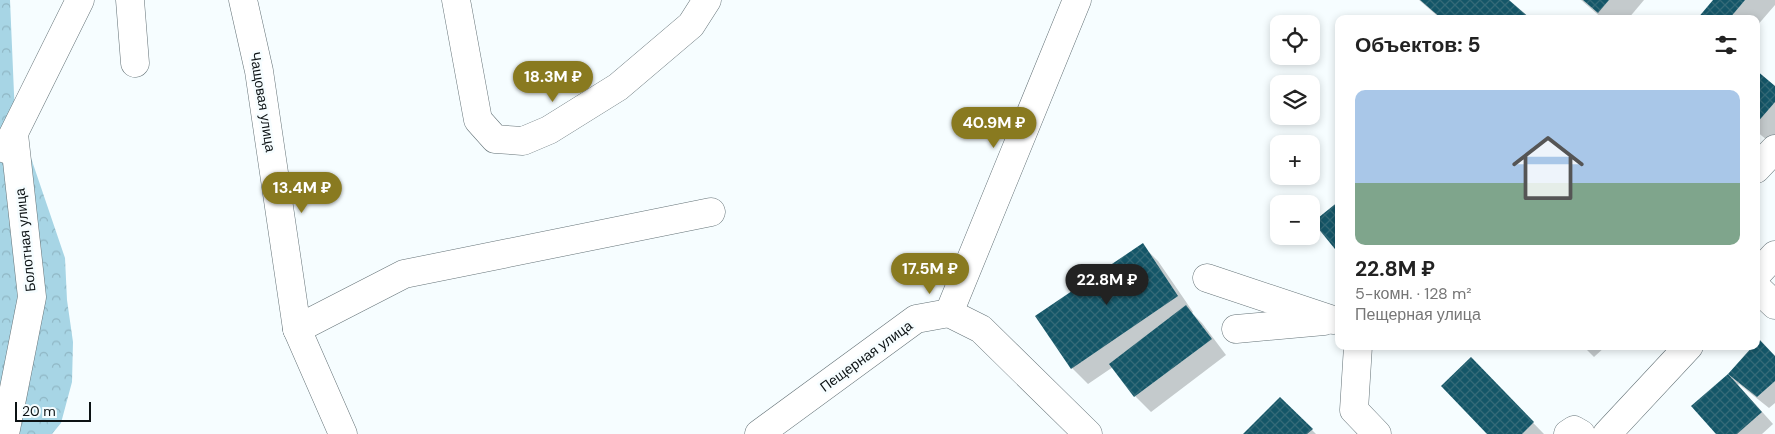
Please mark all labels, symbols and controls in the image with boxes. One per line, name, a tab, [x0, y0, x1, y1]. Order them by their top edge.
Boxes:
map controls	[1270, 15, 1320, 245]
button: locate	[1270, 15, 1320, 65]
text: Объектов: 5	[1355, 31, 1481, 59]
icon: filters	[1712, 31, 1740, 59]
street label: Чащовая улица	[246, 51, 280, 154]
pin: 18.3M ₽	[507, 61, 599, 103]
text: 18.3M ₽	[524, 66, 582, 87]
button: layers	[1270, 75, 1320, 125]
pin: 40.9M ₽	[948, 106, 1040, 149]
text: 40.9M ₽	[962, 112, 1026, 133]
icon: home	[1503, 123, 1593, 213]
button: +	[1270, 135, 1320, 185]
pin: 13.4M ₽	[256, 172, 348, 214]
text: 13.4M ₽	[273, 177, 331, 198]
street label: Болотная улица	[11, 187, 39, 293]
button: −	[1270, 195, 1320, 245]
pin: 17.5M ₽	[884, 252, 976, 295]
text: 22.8M ₽	[1355, 255, 1435, 283]
text: 17.5M ₽	[902, 258, 958, 279]
pin: 22.8M ₽	[1061, 264, 1153, 306]
text: 22.8M ₽	[1076, 269, 1138, 290]
text: 5-комн. · 128 m²	[1355, 283, 1472, 304]
text: Пещерная улица	[1355, 304, 1481, 325]
street label: Пещерная улица	[816, 316, 916, 396]
scale bar	[15, 399, 91, 422]
text: 20 m	[22, 402, 56, 420]

